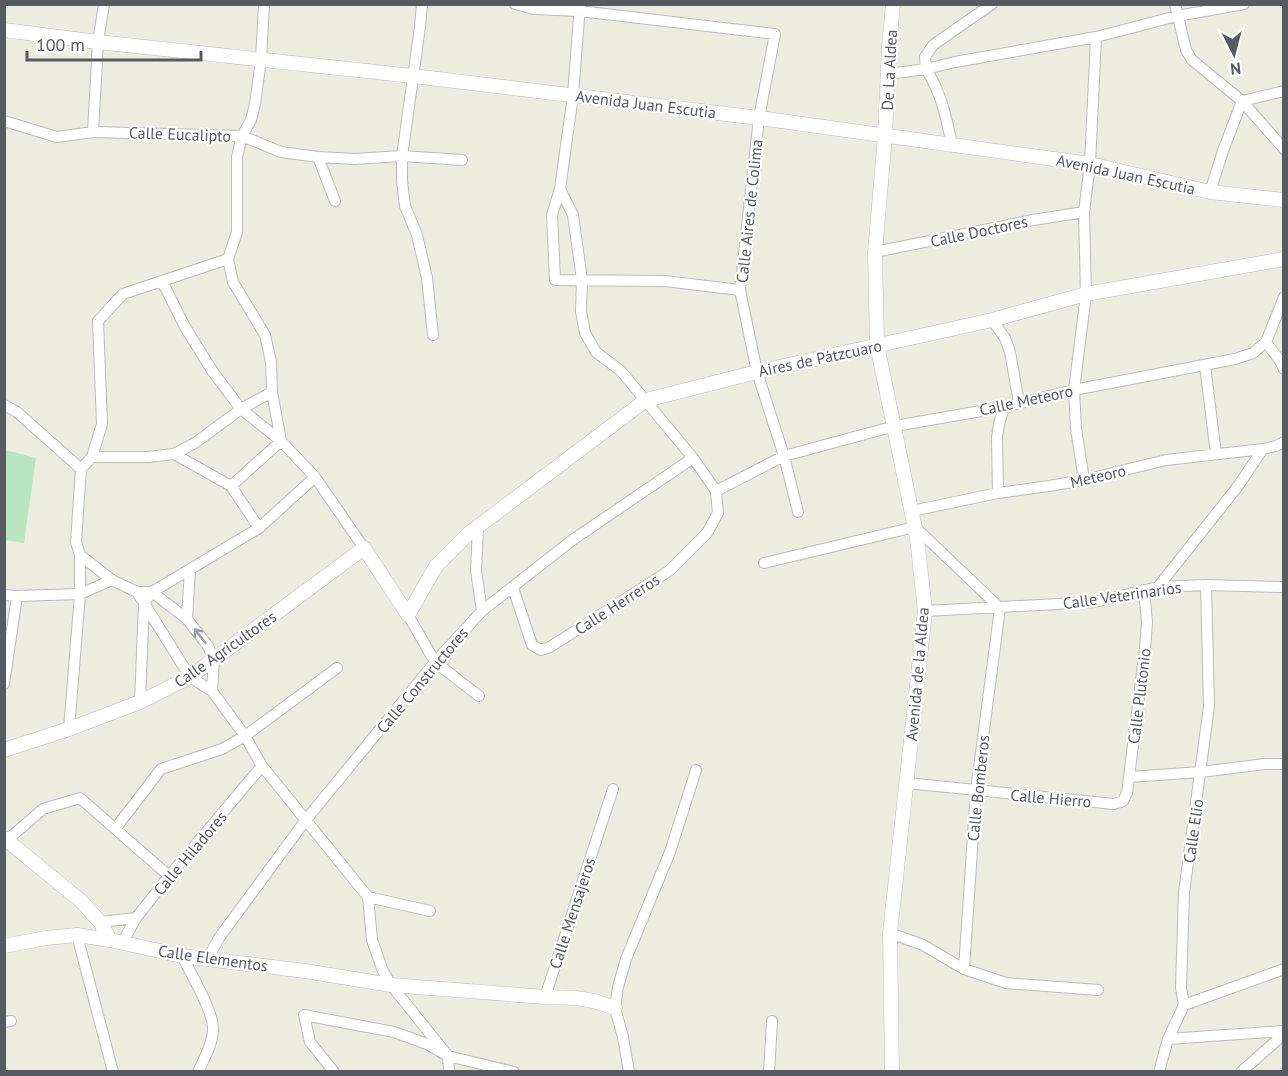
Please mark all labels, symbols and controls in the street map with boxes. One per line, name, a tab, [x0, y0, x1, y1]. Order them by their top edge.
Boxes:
scale bar	[27, 24, 201, 62]
north arrow	[1204, 24, 1264, 84]
street label: De La Aldea	[877, 29, 901, 111]
text: 100 m	[36, 33, 85, 56]
text: N	[1229, 58, 1242, 79]
street label: Avenida Juan Escutia	[575, 85, 717, 123]
street label: Calle Eucalipto	[129, 122, 231, 146]
street label: Calle Aires de Colima	[732, 138, 766, 284]
street label: Avenida Juan Escutia	[1055, 150, 1197, 198]
street label: Calle Doctores	[929, 211, 1030, 251]
street label: Aires de Pátzcuaro	[756, 335, 884, 381]
street label: Calle Meteoro	[977, 380, 1075, 420]
street label: Meteoro	[1068, 460, 1128, 492]
street label: Calle Herreros	[571, 569, 663, 639]
street label: Calle Veterinarios	[1062, 577, 1183, 613]
street label: Calle Agricultores	[170, 606, 280, 692]
street label: Avenida de la Aldea	[901, 606, 933, 742]
street label: Calle Constructores	[372, 623, 472, 737]
one-way arrow	[194, 629, 207, 645]
street label: Calle Plutonio	[1123, 647, 1155, 745]
street label: Calle Bomberos	[962, 734, 994, 842]
street label: Calle Hierro	[1010, 785, 1092, 811]
street label: Calle Elio	[1179, 798, 1207, 864]
street label: Calle Hiladores	[149, 807, 231, 899]
street label: Calle Mensajeros	[545, 855, 600, 971]
street label: Calle Elementos	[157, 940, 269, 976]

